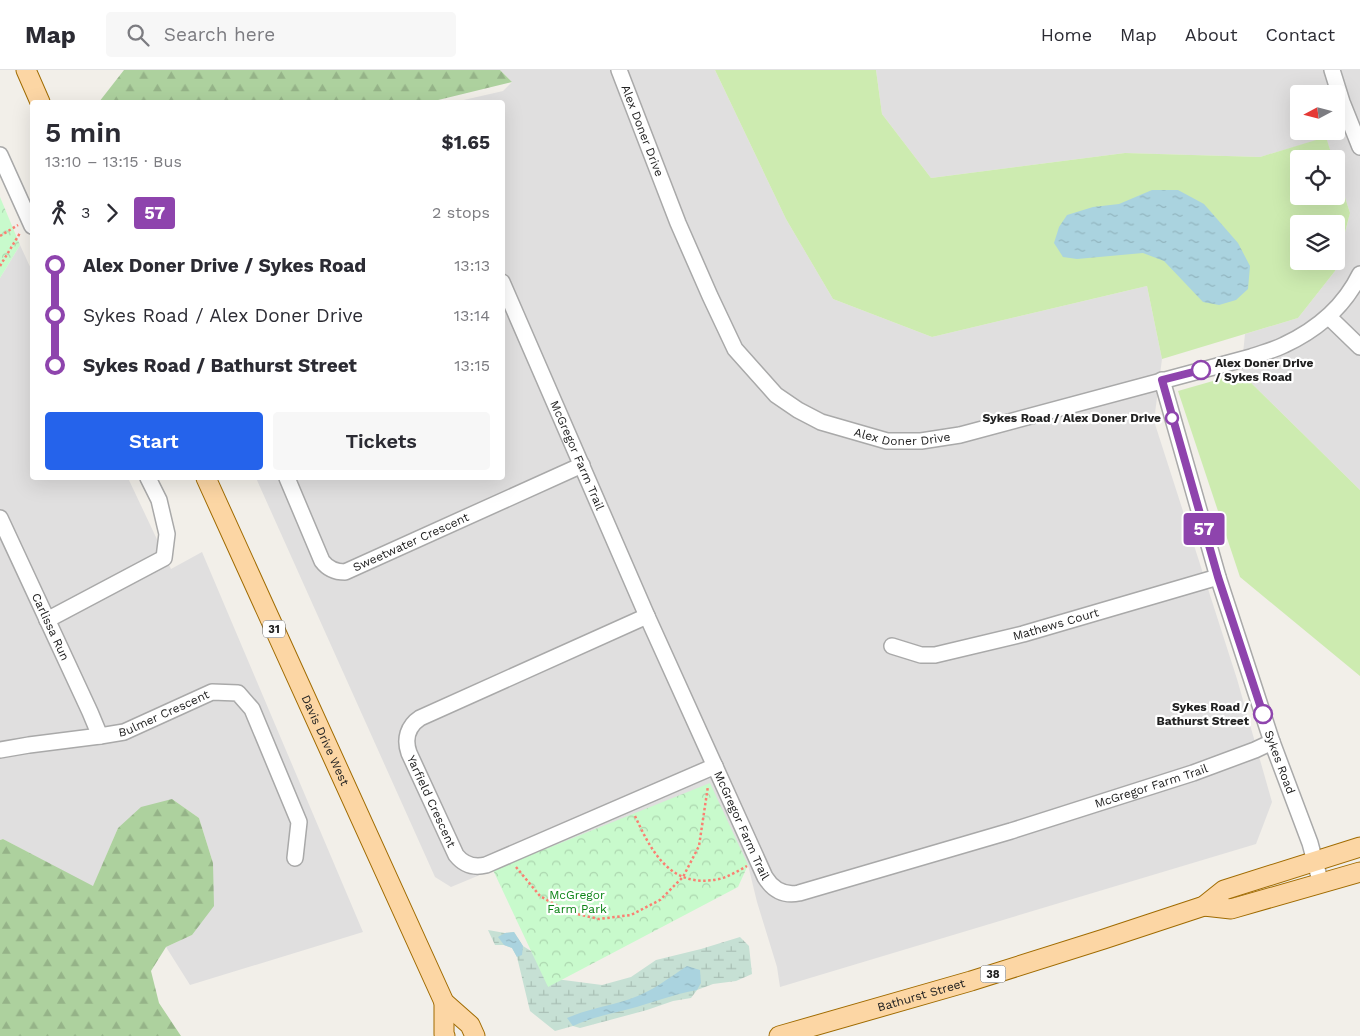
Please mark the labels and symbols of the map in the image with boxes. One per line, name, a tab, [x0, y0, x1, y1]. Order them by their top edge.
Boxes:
street label: Alex Doner Drive	[618, 83, 666, 179]
north arrow	[1290, 85, 1345, 140]
place label: Alex Doner Drive / Sykes Road	[1215, 356, 1313, 384]
marker: Alex Doner Drive / Sykes Road	[1191, 360, 1211, 380]
street label: McGregor Farm Trail	[547, 398, 607, 513]
place label: Sykes Road / Alex Doner Drive	[982, 411, 1161, 425]
marker: Sykes Road / Alex Doner Drive	[1165, 411, 1179, 425]
street label: Alex Doner Drive	[853, 425, 951, 449]
street label: Sweetwater Crescent	[351, 510, 471, 574]
line badge: 57	[1182, 513, 1226, 545]
street label: Carlissa Run	[29, 591, 72, 663]
street label: Mathews Court	[1011, 605, 1100, 643]
road number: 31	[263, 620, 285, 638]
street label: Bulmer Crescent	[117, 687, 211, 740]
street label: Davis Drive West	[298, 693, 352, 788]
place label: Sykes Road / Bathurst Street	[1157, 700, 1250, 728]
marker: Sykes Road / Bathurst Street	[1253, 704, 1273, 724]
street label: Sykes Road	[1262, 729, 1298, 796]
street label: Yarfield Crescent	[404, 753, 459, 850]
street label: McGregor Farm Trail	[1093, 761, 1210, 811]
street label: McGregor Farm Trail	[711, 769, 772, 883]
park label: McGregor Farm Park	[547, 888, 607, 916]
road number: 38	[980, 966, 1006, 982]
street label: Bathurst Street	[876, 976, 967, 1014]

